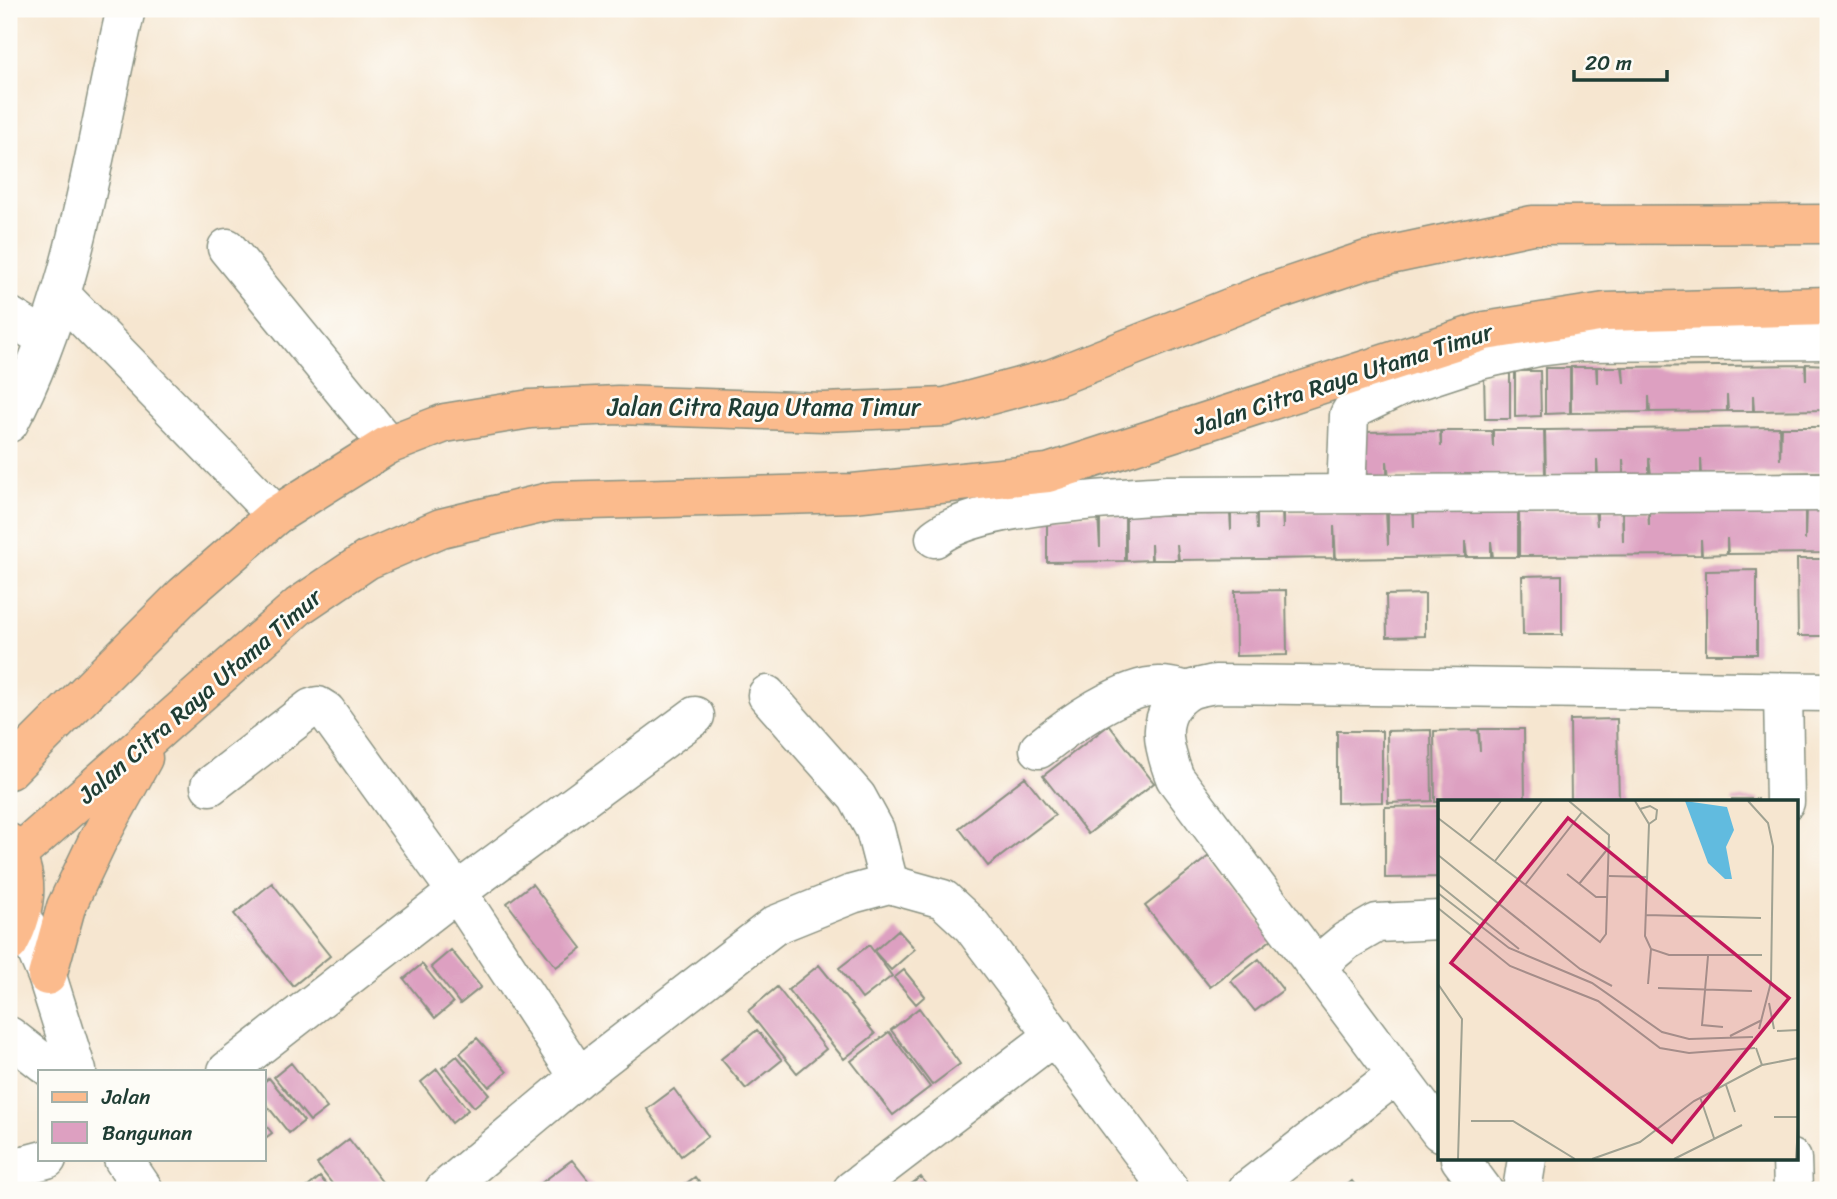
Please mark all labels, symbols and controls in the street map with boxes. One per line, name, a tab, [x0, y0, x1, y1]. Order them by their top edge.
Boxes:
scale bar	[1574, 38, 1667, 82]
text: 20 m	[1585, 44, 1632, 82]
street label: Jalan Citra Raya Utama Timur	[1187, 310, 1500, 448]
street label: Jalan Citra Raya Utama Timur	[606, 386, 922, 428]
street label: Jalan Citra Raya Utama Timur	[67, 577, 333, 815]
inset map	[1438, 800, 1798, 1160]
legend	[38, 1070, 266, 1160]
text: Jalan	[101, 1078, 150, 1116]
text: Bangunan	[102, 1114, 192, 1152]

